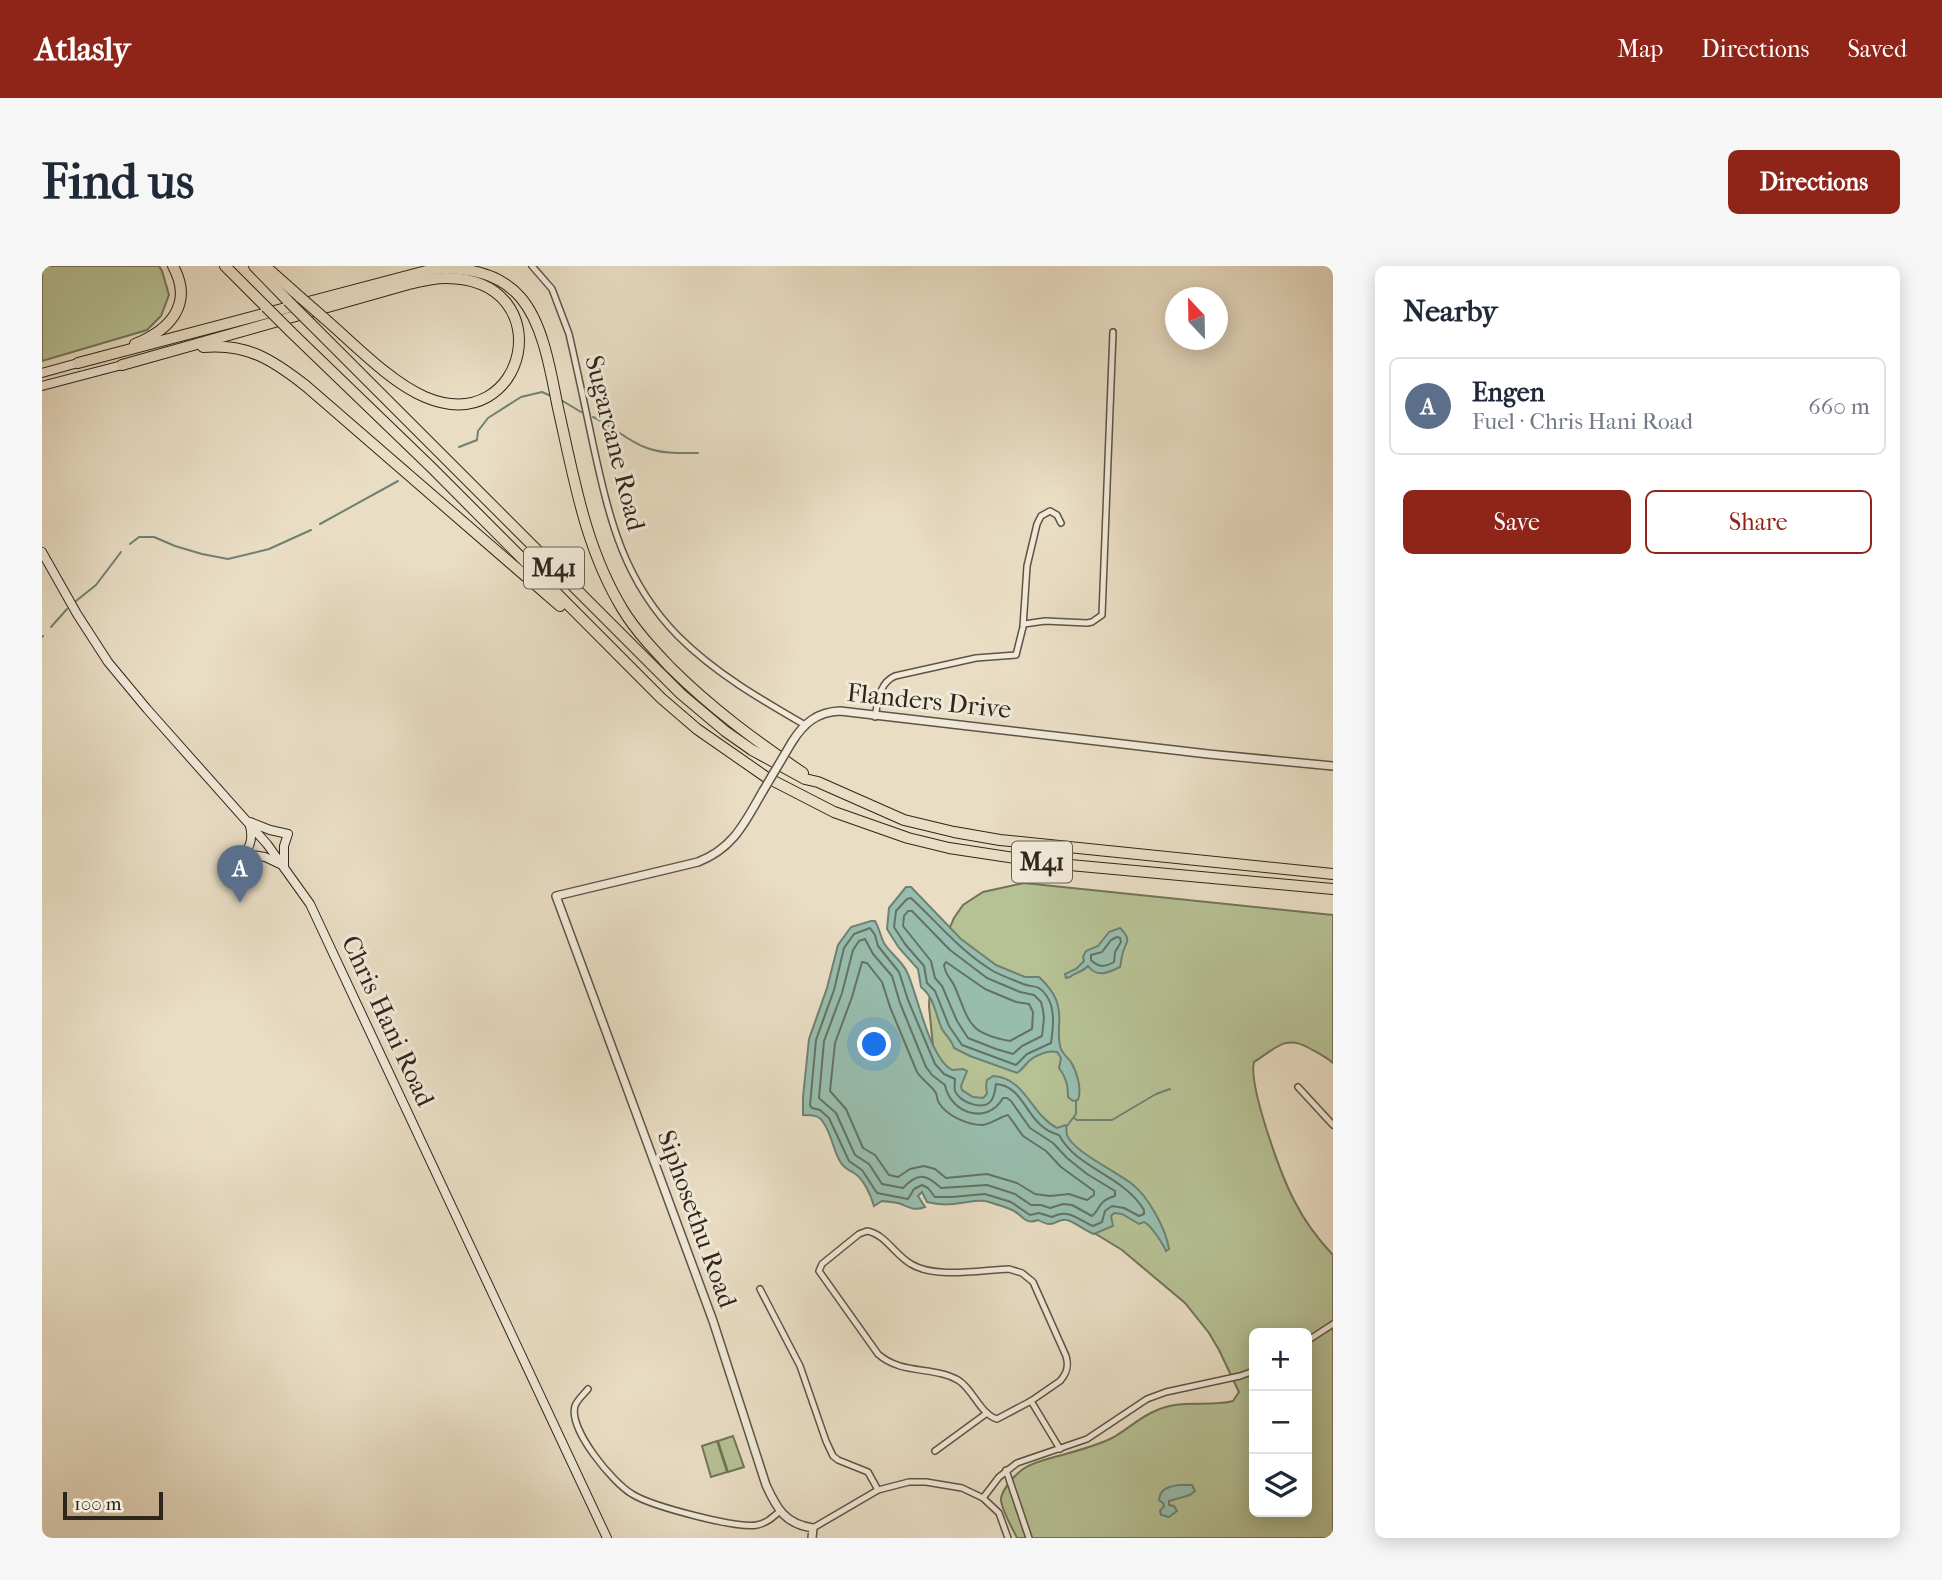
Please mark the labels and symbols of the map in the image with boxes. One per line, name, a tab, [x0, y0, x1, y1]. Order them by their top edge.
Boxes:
north arrow	[1165, 287, 1228, 350]
street label: Sugarcane Road	[578, 352, 652, 535]
road number: M41	[524, 548, 584, 589]
street label: Flanders Drive	[845, 677, 1013, 725]
road number: M41	[1012, 842, 1072, 882]
pin: A	[217, 845, 263, 903]
street label: Chris Hani Road	[335, 931, 441, 1112]
your location	[857, 1027, 891, 1061]
street label: Siphosethu Road	[651, 1126, 744, 1313]
scale bar	[63, 1489, 163, 1521]

